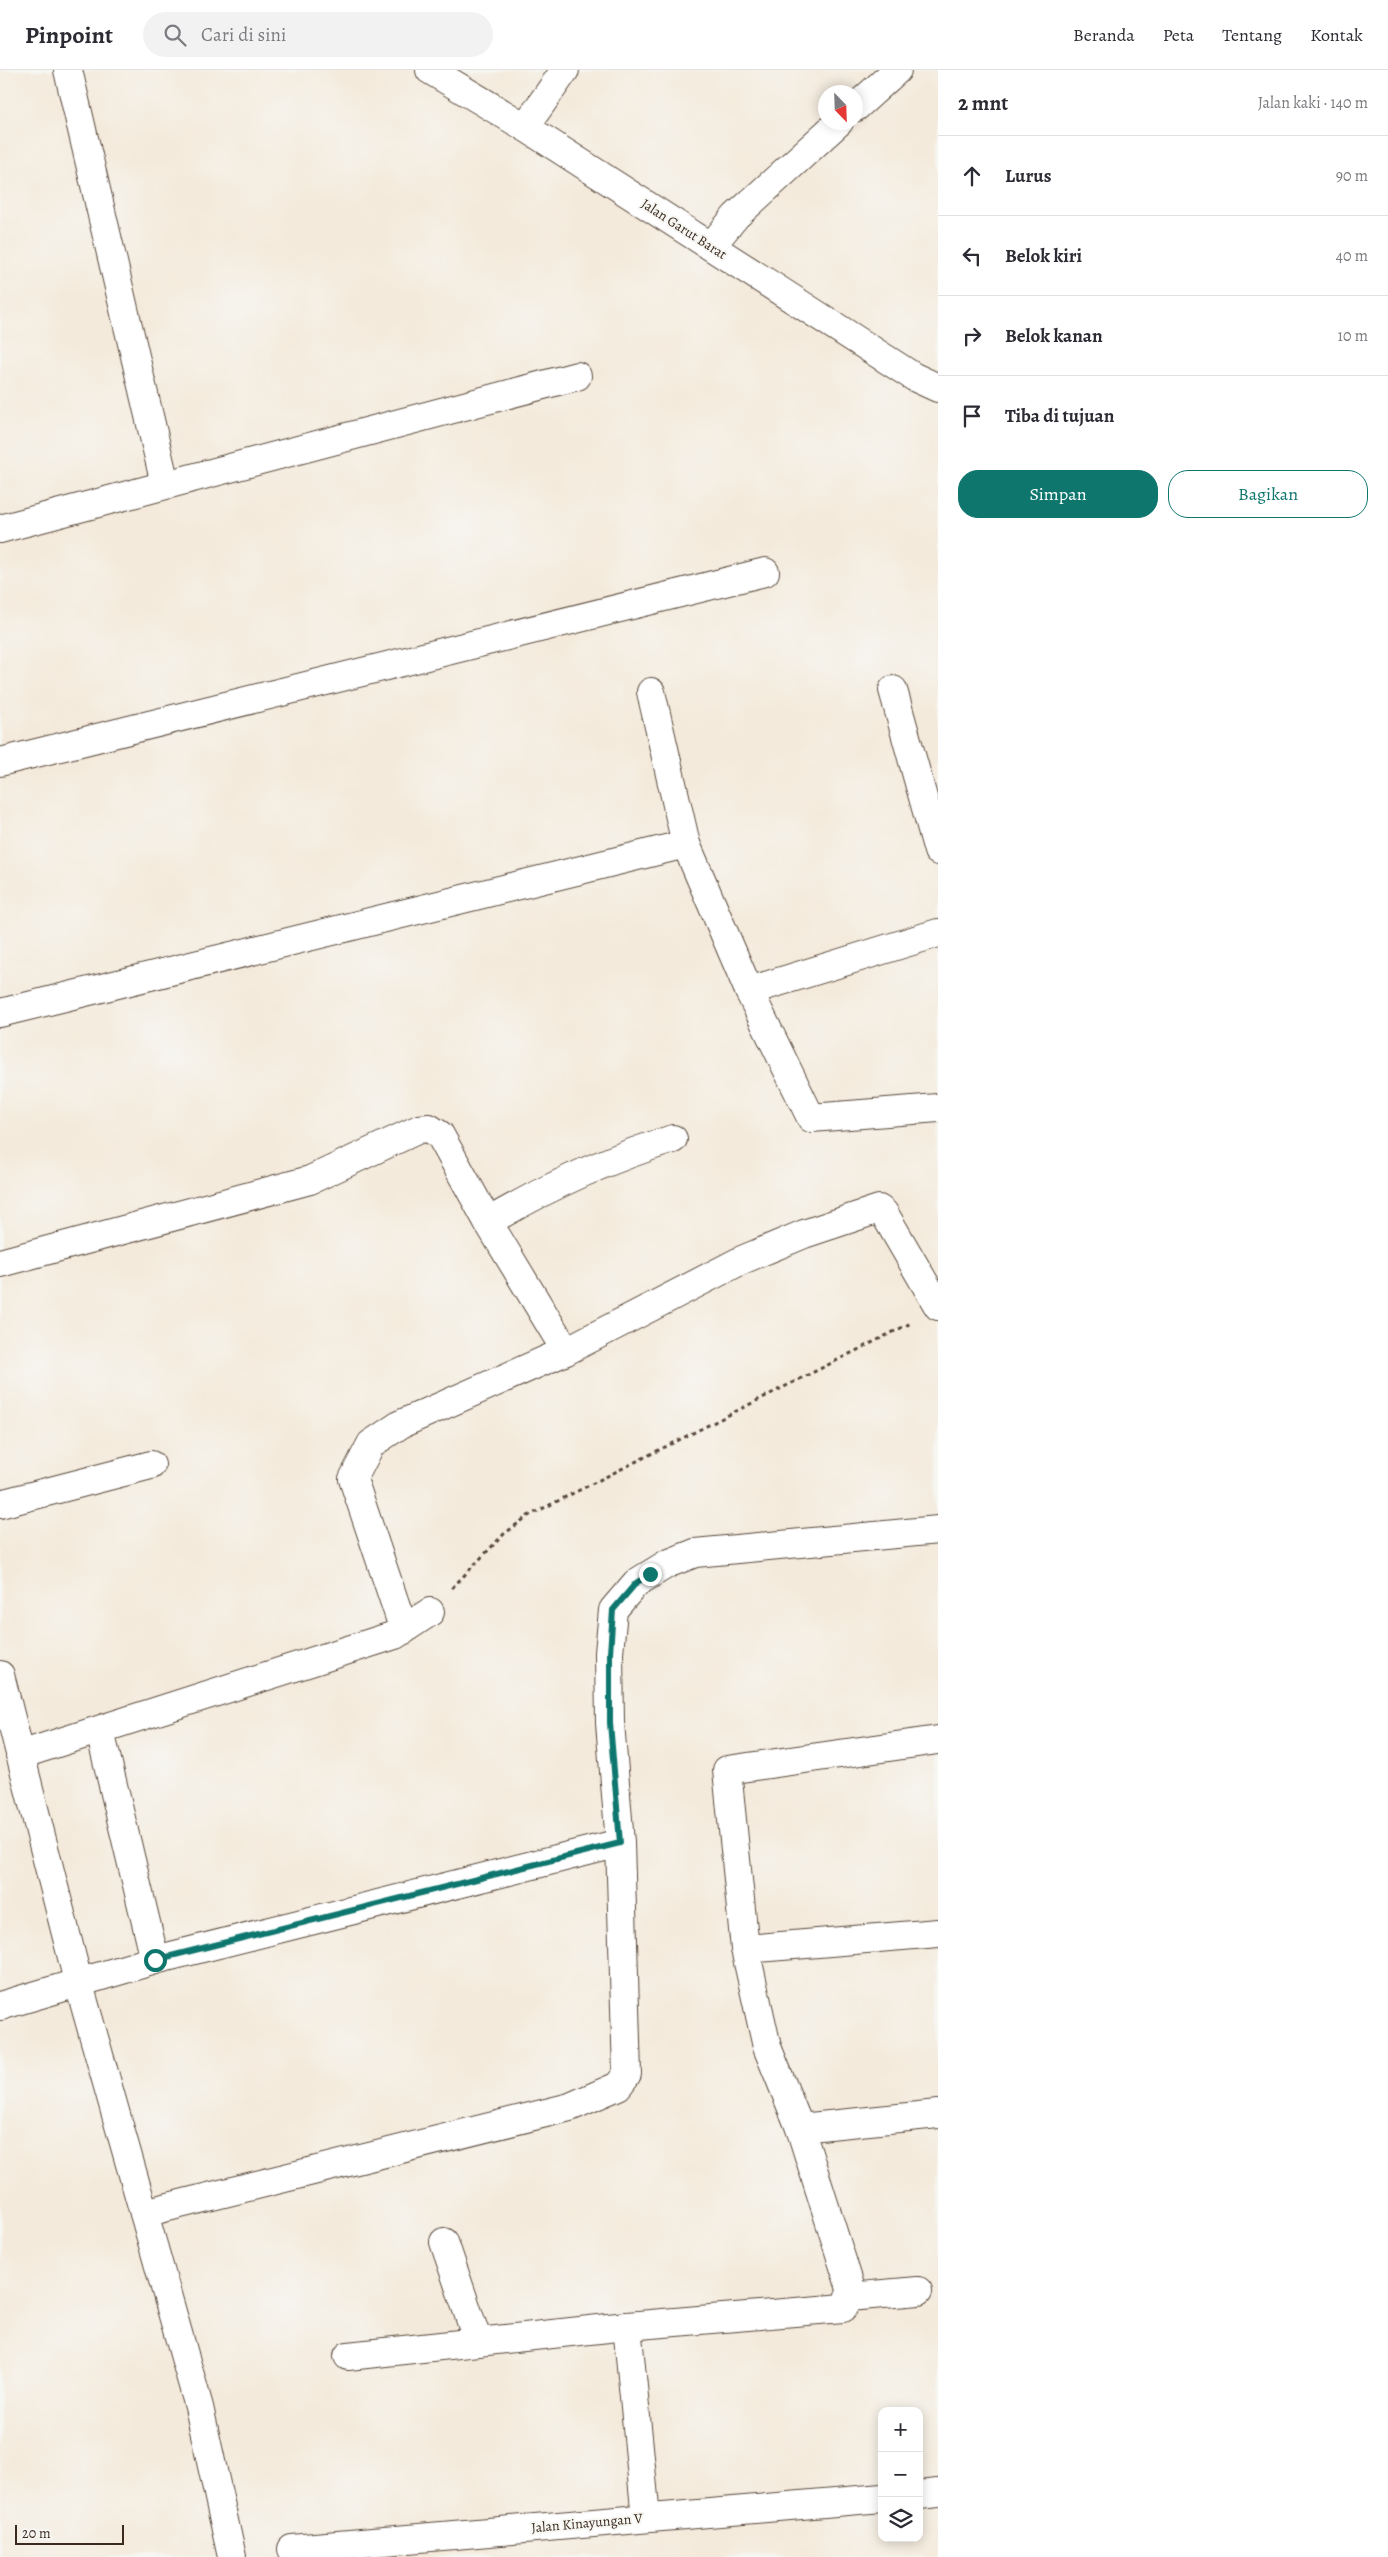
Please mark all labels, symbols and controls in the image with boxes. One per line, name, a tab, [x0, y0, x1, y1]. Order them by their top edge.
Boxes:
search box	[143, 12, 493, 57]
text: Pinpoint	[25, 19, 113, 51]
icon: search	[161, 21, 189, 49]
text: Cari di sini	[201, 22, 286, 48]
text: Beranda	[1073, 23, 1135, 47]
text: Peta	[1163, 23, 1194, 47]
text: Tentang	[1222, 23, 1282, 47]
text: Kontak	[1310, 23, 1363, 47]
north arrow	[818, 85, 863, 130]
text: 2 mnt	[958, 89, 1008, 117]
text: Jalan kaki · 140 m	[1258, 92, 1368, 114]
icon: ahead	[958, 162, 986, 190]
text: Lurus	[1005, 163, 1051, 189]
text: 90 m	[1336, 165, 1368, 187]
street label: Jalan Garut Barat	[638, 194, 731, 264]
icon: left	[958, 242, 986, 270]
text: Belok kiri	[1005, 243, 1082, 269]
text: 40 m	[1336, 245, 1368, 267]
icon: right	[958, 322, 986, 350]
text: Belok kanan	[1005, 323, 1103, 349]
text: 10 m	[1338, 325, 1368, 347]
icon: arrive	[958, 402, 986, 430]
text: Tiba di tujuan	[1005, 403, 1114, 429]
button: Simpan	[958, 470, 1158, 518]
button: Bagikan	[1168, 470, 1368, 518]
route end	[639, 1563, 662, 1586]
route start	[144, 1949, 167, 1972]
map controls	[878, 2407, 923, 2542]
button: +	[878, 2407, 923, 2452]
button: −	[878, 2452, 923, 2497]
button: layers	[878, 2497, 923, 2542]
street label: Jalan Kinayungan V	[531, 2509, 644, 2537]
scale bar	[15, 2522, 124, 2545]
text: 20 m	[22, 2524, 51, 2543]

